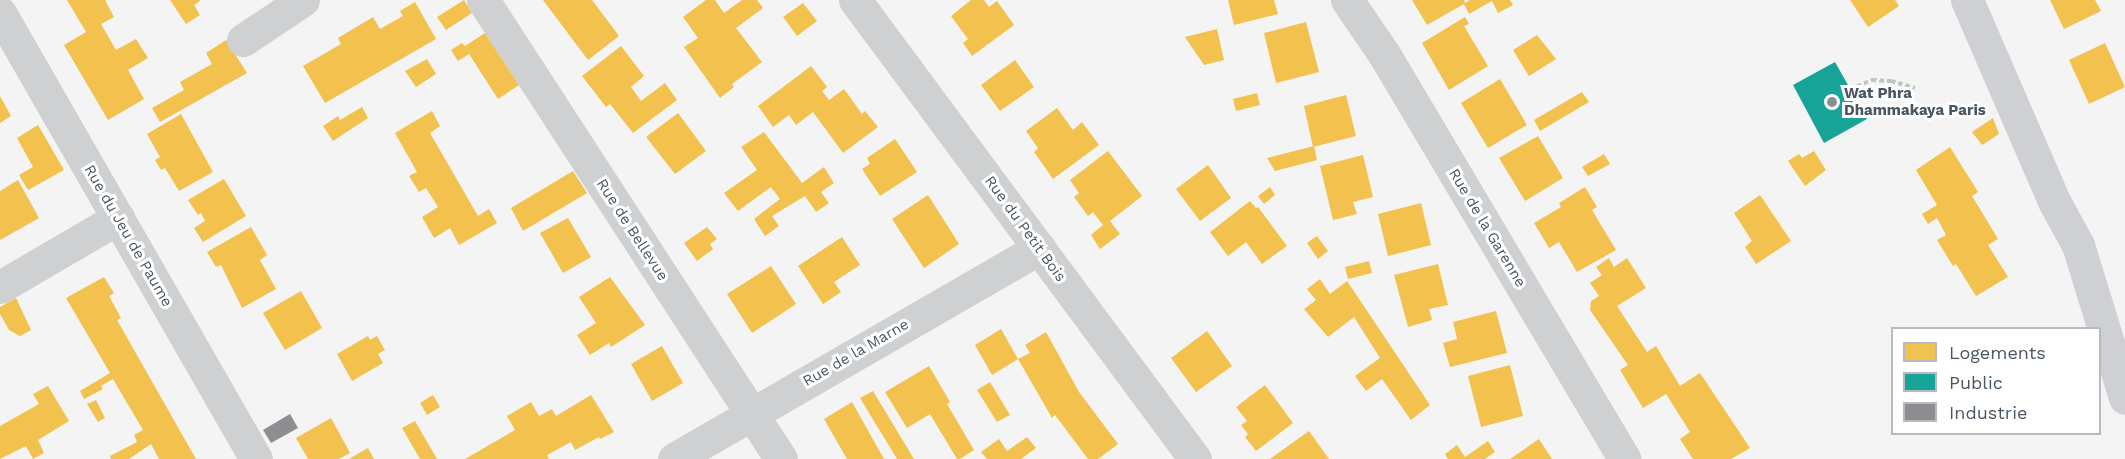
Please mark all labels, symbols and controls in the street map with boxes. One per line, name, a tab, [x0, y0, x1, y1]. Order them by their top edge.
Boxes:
place label: Wat Phra Dhammakaya Paris	[1844, 84, 1986, 119]
marker: Wat Phra Dhammakaya Paris	[1825, 95, 1839, 109]
street label: Rue du Jeu de Paume	[80, 162, 176, 310]
street label: Rue de la Garenne	[1444, 165, 1530, 291]
street label: Rue du Petit Bois	[981, 173, 1069, 285]
street label: Rue de Bellevue	[592, 176, 672, 284]
street label: Rue de la Marne	[800, 315, 912, 391]
legend	[1891, 327, 2101, 435]
text: Logements	[1949, 342, 2046, 363]
text: Public	[1949, 372, 2003, 393]
text: Industrie	[1949, 402, 2027, 423]

